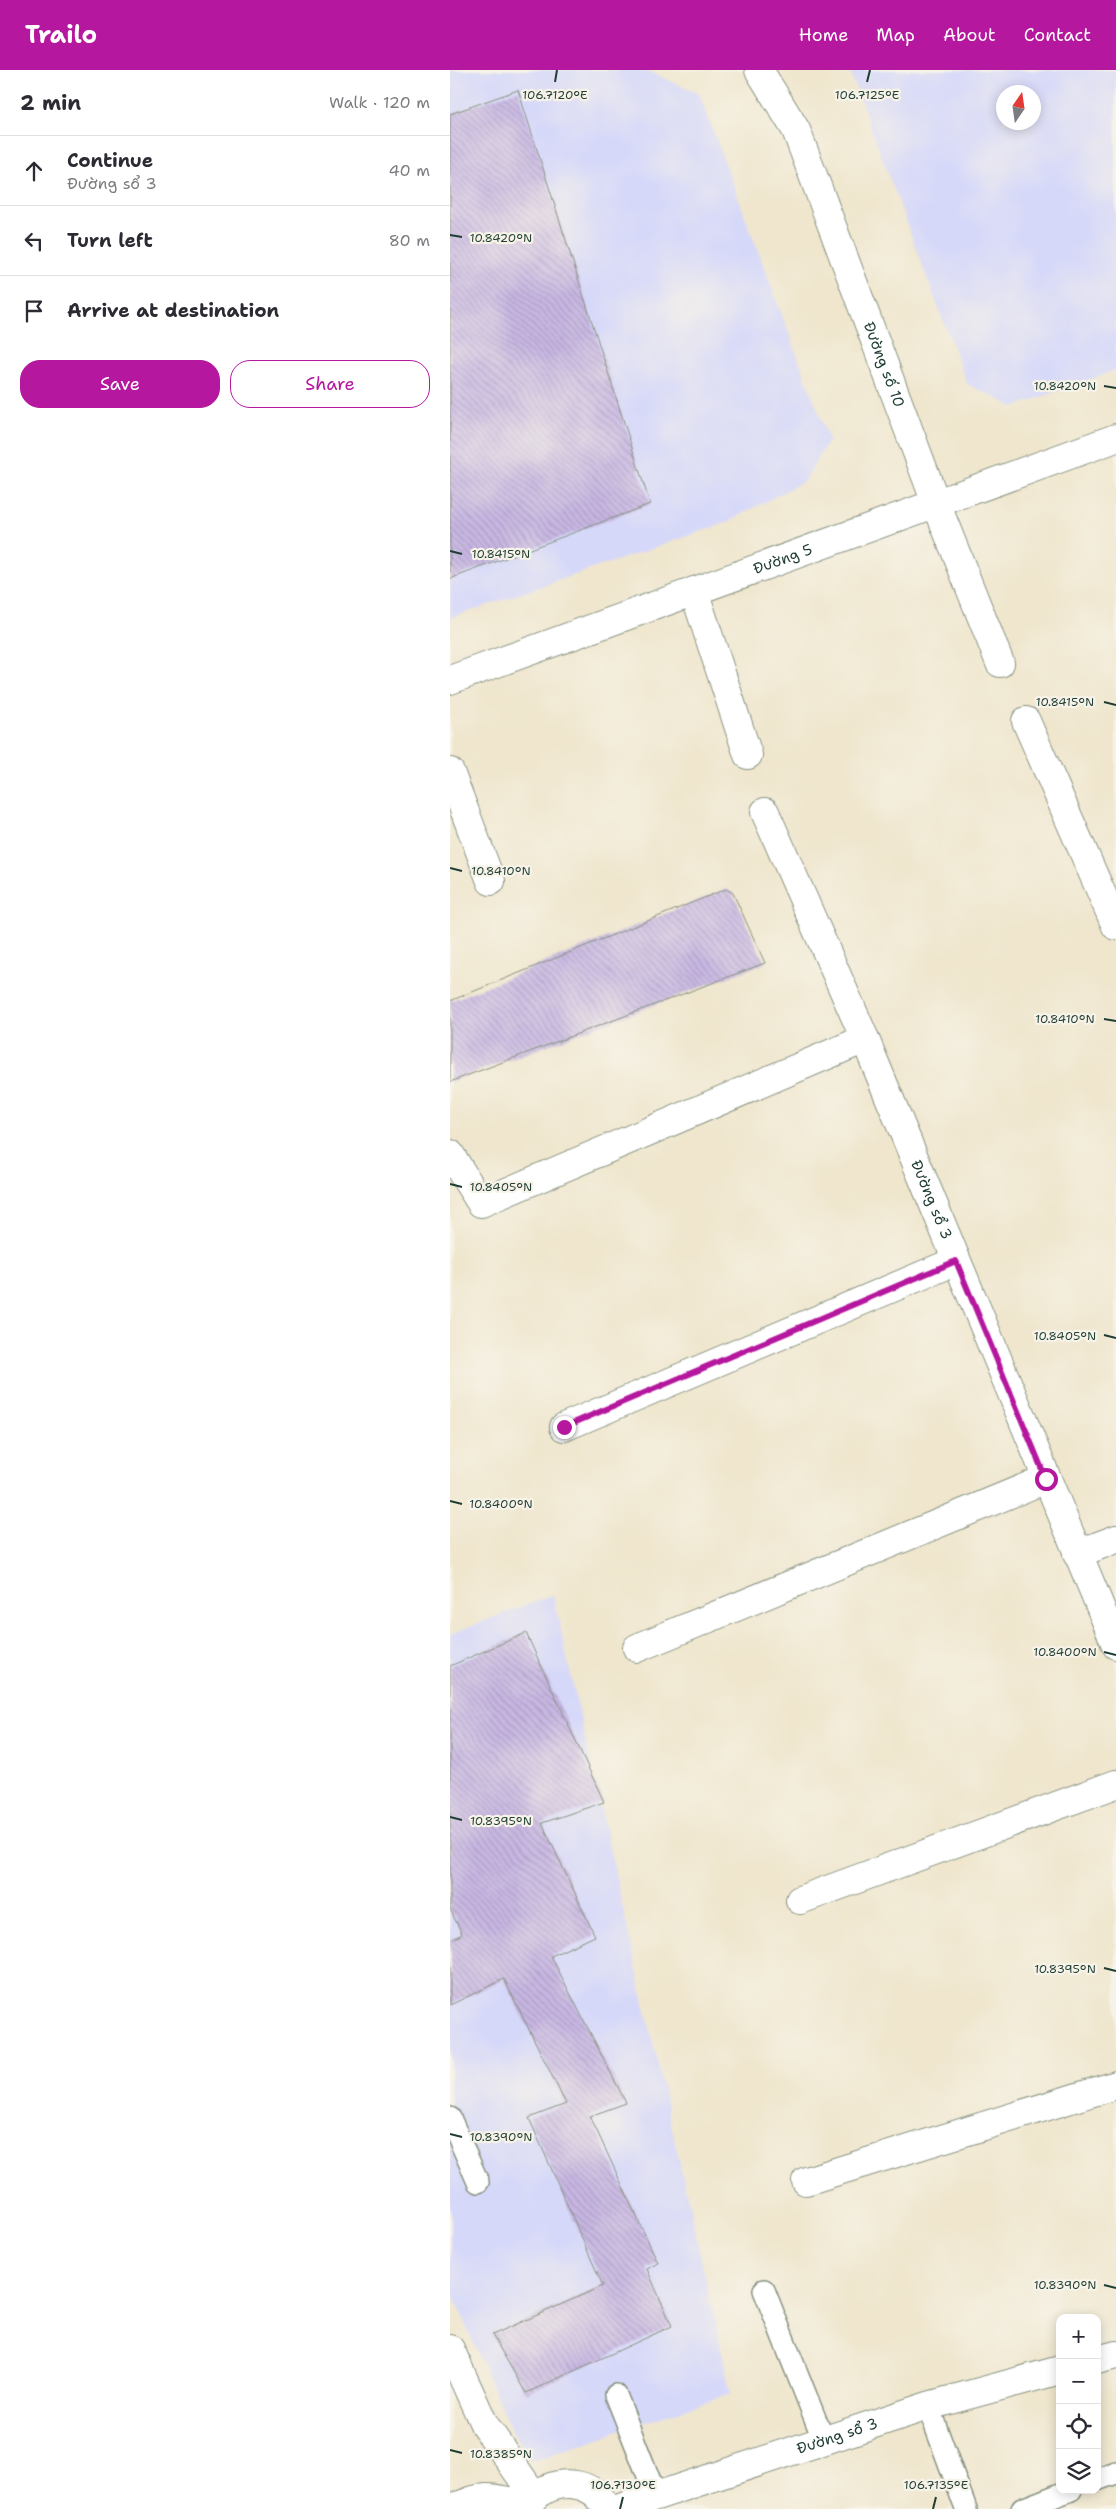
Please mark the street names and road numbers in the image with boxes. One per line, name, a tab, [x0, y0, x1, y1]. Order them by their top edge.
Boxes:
street label: Đường số 10	[859, 319, 909, 410]
street label: Đường 5	[750, 539, 815, 579]
street label: Đường sổ 3	[906, 1157, 957, 1242]
street label: Đường sổ 3	[794, 2413, 880, 2459]

